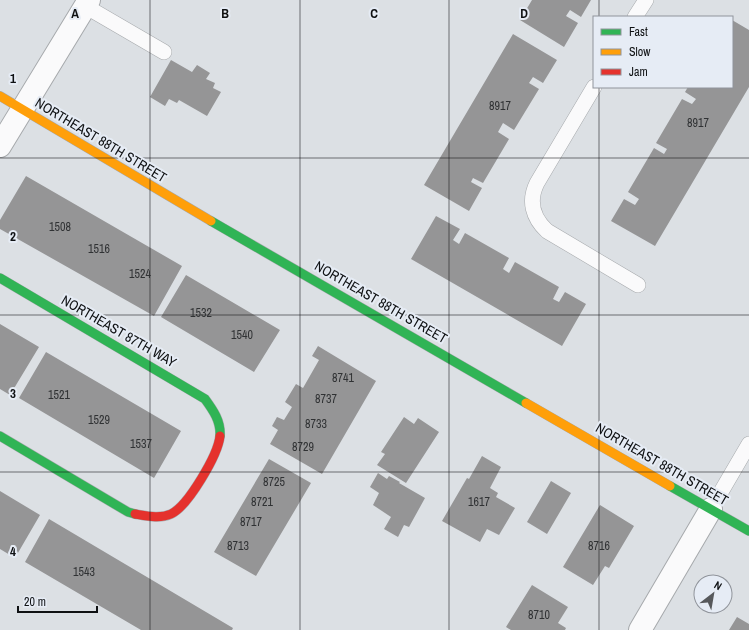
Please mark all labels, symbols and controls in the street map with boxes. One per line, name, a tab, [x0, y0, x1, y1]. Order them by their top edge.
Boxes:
text: A	[71, 5, 79, 22]
text: B	[221, 5, 229, 22]
text: C	[370, 5, 378, 22]
text: D	[520, 5, 528, 22]
legend	[593, 16, 733, 88]
text: Fast	[629, 24, 648, 40]
text: Slow	[629, 44, 651, 60]
text: Jam	[629, 64, 648, 80]
text: 1	[10, 70, 16, 87]
street label: NORTHEAST 88TH STREET	[32, 94, 170, 186]
house number: 8917	[489, 98, 511, 114]
house number: 8917	[687, 115, 709, 131]
house number: 1508	[49, 219, 71, 235]
text: 2	[10, 228, 16, 245]
house number: 1516	[88, 241, 110, 257]
street label: NORTHEAST 88TH STREET	[311, 257, 451, 347]
house number: 1524	[129, 266, 151, 282]
street label: NORTHEAST 87TH WAY	[58, 291, 180, 371]
house number: 1532	[190, 305, 212, 321]
house number: 1540	[231, 327, 253, 343]
house number: 8741	[332, 370, 354, 386]
text: 3	[10, 385, 16, 402]
house number: 1521	[48, 387, 70, 403]
house number: 8737	[315, 391, 337, 407]
house number: 1529	[88, 412, 110, 428]
house number: 8733	[305, 416, 327, 432]
street label: NORTHEAST 88TH STREET	[592, 419, 732, 509]
house number: 1537	[130, 436, 152, 452]
house number: 8729	[292, 439, 314, 455]
house number: 8725	[263, 474, 285, 490]
house number: 8721	[251, 494, 273, 510]
house number: 1617	[468, 494, 490, 510]
house number: 8717	[240, 514, 262, 530]
house number: 8713	[227, 538, 249, 554]
house number: 8716	[588, 538, 610, 554]
text: 4	[10, 543, 16, 560]
house number: 1543	[73, 564, 95, 580]
north arrow	[693, 574, 733, 614]
text: N	[712, 578, 725, 593]
scale bar	[18, 588, 97, 614]
text: 20 m	[24, 594, 46, 610]
house number: 8710	[528, 607, 550, 623]

